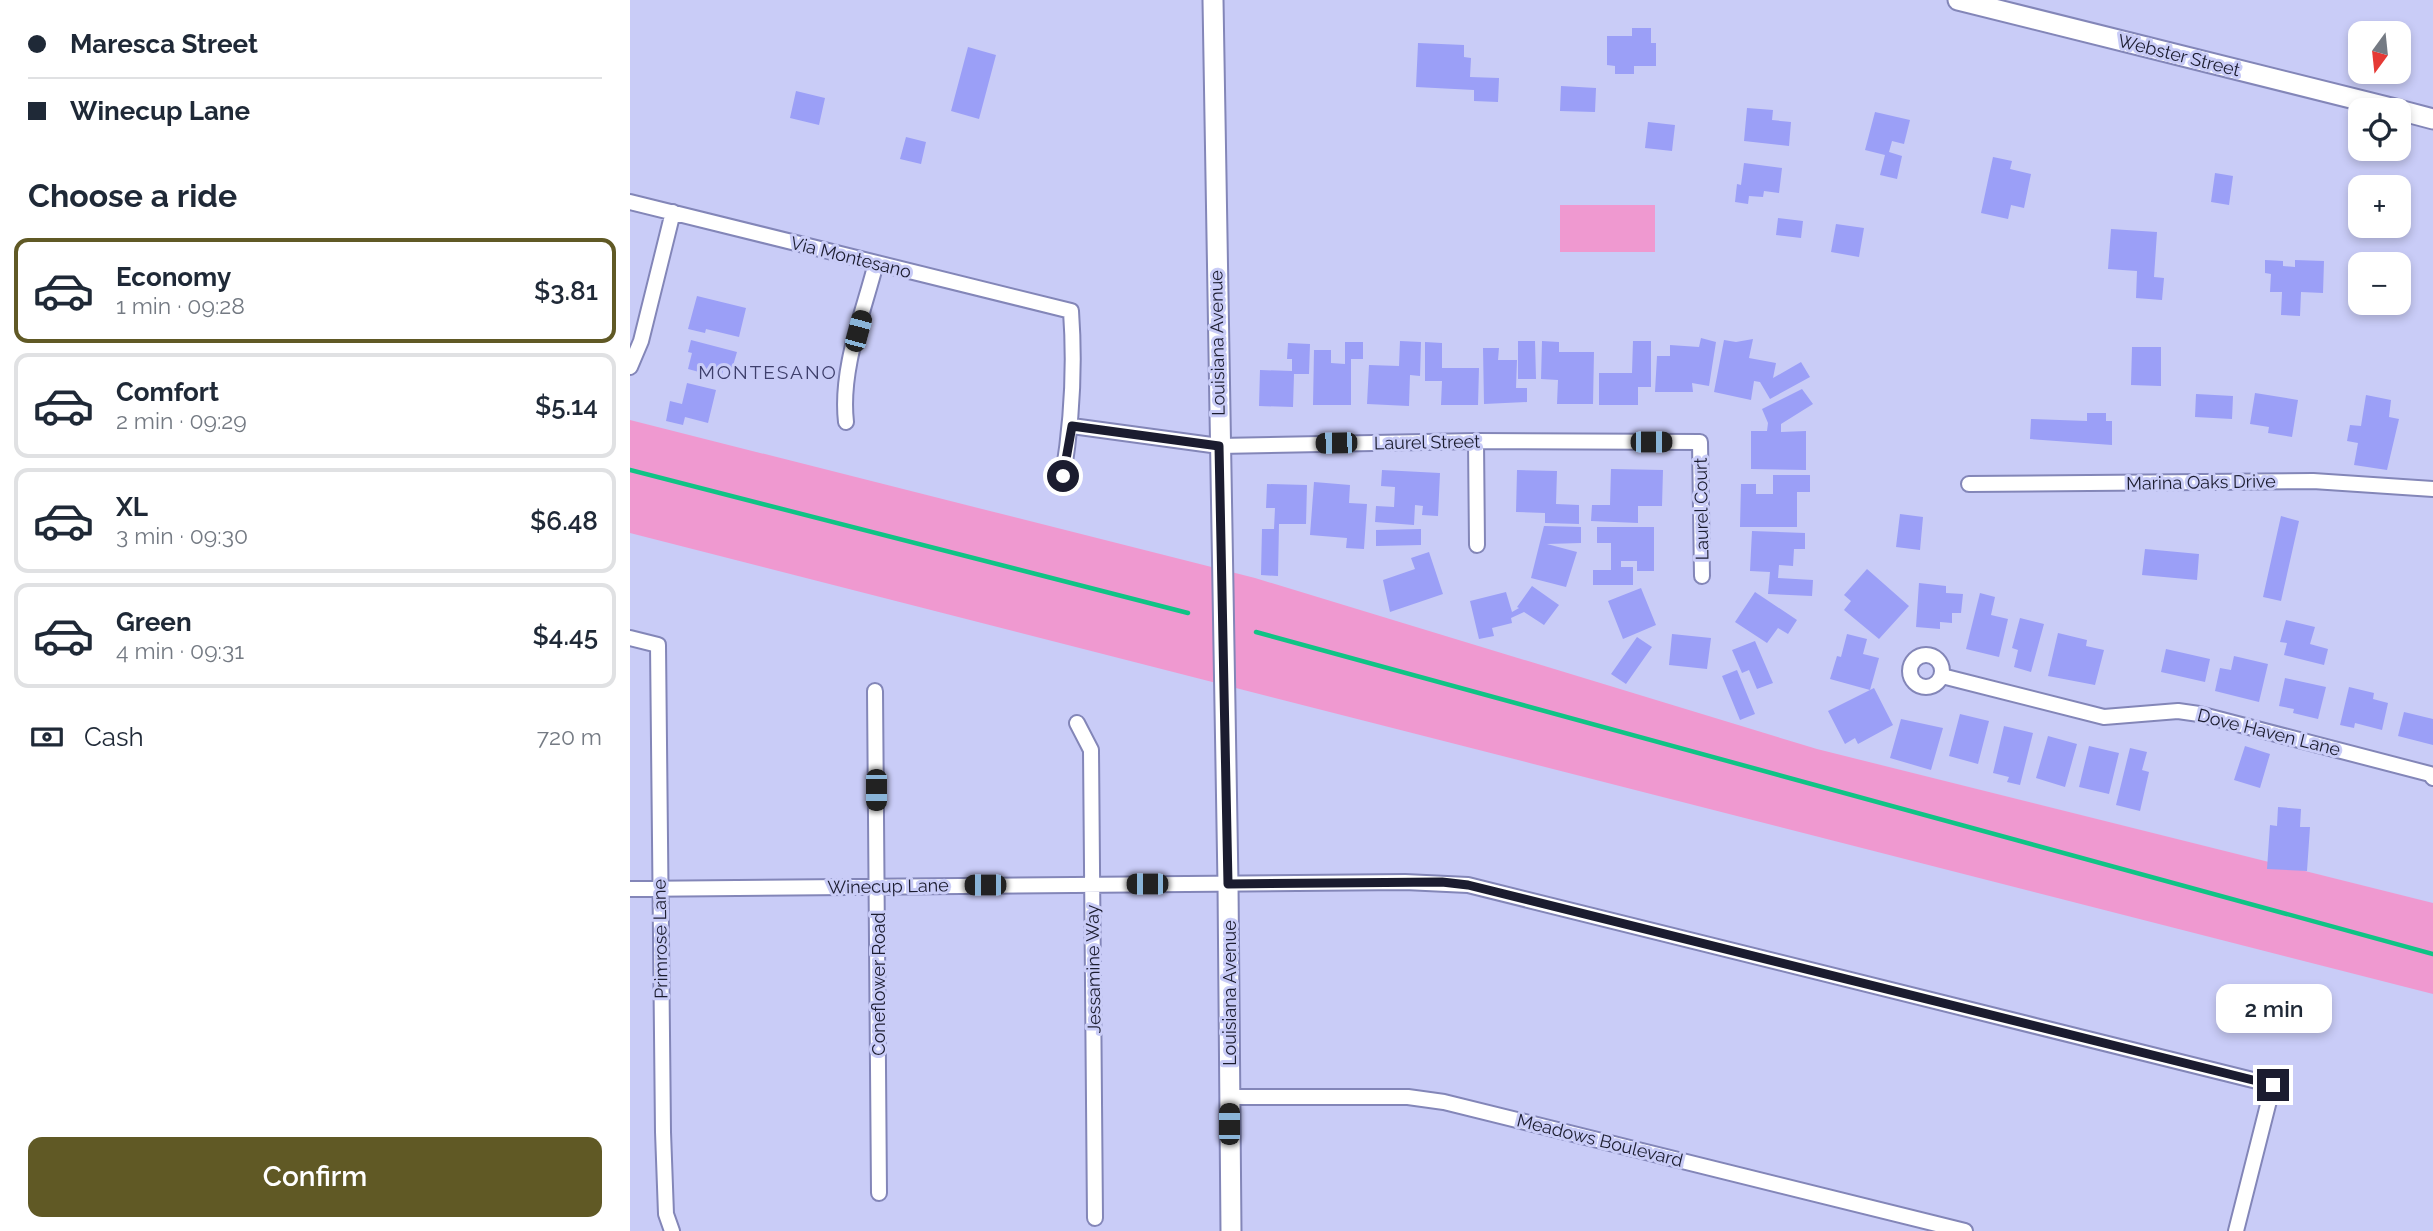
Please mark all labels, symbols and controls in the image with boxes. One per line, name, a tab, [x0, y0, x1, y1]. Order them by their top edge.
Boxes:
north arrow	[2348, 21, 2412, 84]
map controls	[2348, 21, 2411, 315]
text: Maresca Street	[70, 29, 258, 59]
street label: Webster Street	[2116, 30, 2242, 80]
text: Winecup Lane	[70, 96, 250, 126]
button: locate	[2348, 98, 2411, 161]
button: +	[2348, 175, 2411, 238]
text: Choose a ride	[28, 177, 237, 214]
street label: Via Montesano	[789, 232, 914, 282]
button: −	[2348, 252, 2411, 315]
icon: car	[32, 259, 95, 322]
text: Economy	[116, 262, 231, 292]
street label: Louisiana Avenue	[1205, 270, 1229, 416]
text: $3.81	[534, 276, 598, 306]
text: 1 min · 09:28	[116, 292, 245, 319]
car	[843, 308, 874, 354]
district label: MONTESANO	[698, 361, 838, 383]
icon: car	[32, 374, 95, 437]
text: Comfort	[116, 377, 219, 407]
text: $5.14	[535, 391, 598, 421]
text: 2 min · 09:29	[116, 407, 247, 434]
street label: Laurel Street	[1374, 431, 1480, 453]
car	[1315, 432, 1358, 454]
car	[1631, 432, 1673, 453]
street label: Laurel Court	[1690, 458, 1712, 560]
route start	[1047, 460, 1079, 492]
street label: Marina Oaks Drive	[2126, 470, 2276, 494]
icon: car	[32, 489, 95, 552]
text: XL	[116, 492, 148, 522]
text: $6.48	[530, 506, 598, 536]
text: 3 min · 09:30	[116, 522, 248, 549]
icon: car	[32, 604, 95, 667]
text: Green	[116, 607, 192, 637]
text: $4.45	[532, 621, 598, 651]
text: 4 min · 09:31	[116, 637, 244, 664]
street label: Dove Haven Lane	[2195, 704, 2343, 760]
icon: cash	[28, 718, 66, 756]
text: Cash	[84, 722, 144, 752]
text: 720 m	[537, 723, 602, 750]
car	[866, 769, 887, 811]
street label: Winecup Lane	[827, 874, 949, 898]
car	[1127, 874, 1169, 895]
car	[965, 875, 1007, 896]
street label: Primrose Lane	[648, 878, 672, 999]
street label: Jessamine Way	[1081, 904, 1105, 1034]
street label: Coneflower Road	[868, 912, 889, 1056]
street label: Louisiana Avenue	[1219, 920, 1240, 1066]
callout: 2 min	[2215, 984, 2331, 1032]
text: 2 min	[2245, 995, 2303, 1022]
route end	[2257, 1069, 2289, 1101]
car	[1219, 1103, 1240, 1145]
street label: Meadows Boulevard	[1515, 1109, 1685, 1171]
button: Confirm	[28, 1137, 602, 1217]

